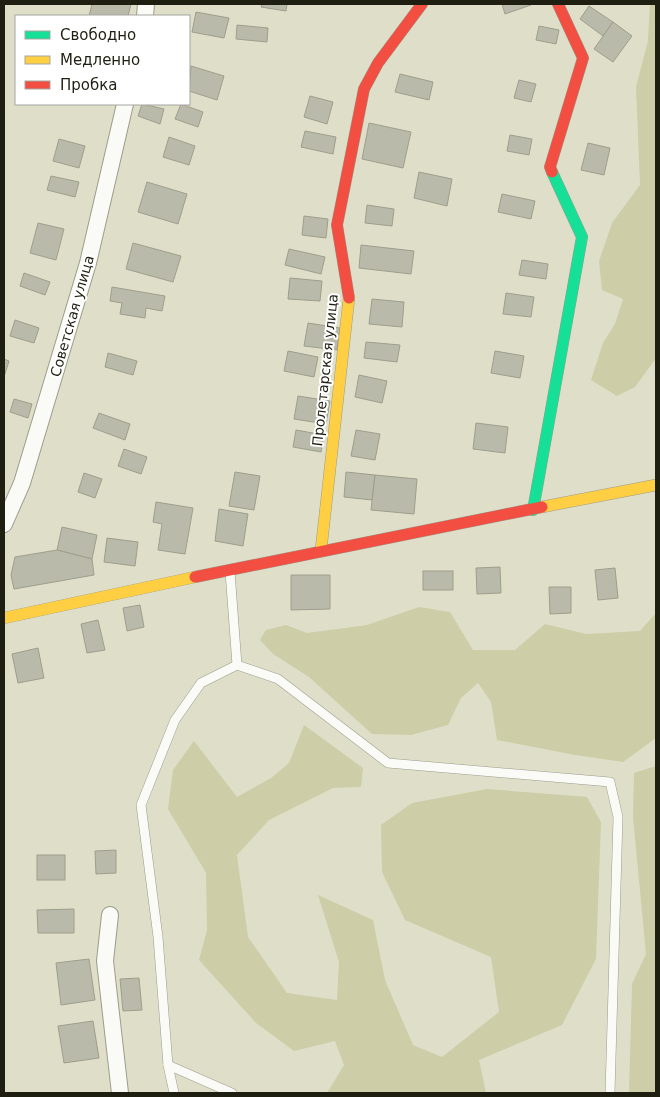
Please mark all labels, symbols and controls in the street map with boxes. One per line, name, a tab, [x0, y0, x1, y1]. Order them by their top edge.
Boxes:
legend	[15, 15, 190, 105]
text: Свободно	[60, 26, 136, 44]
text: Медленно	[60, 51, 140, 69]
text: Пробка	[60, 76, 117, 94]
street label: Советская улица	[47, 254, 97, 378]
street label: Пролетарская улица	[309, 293, 341, 447]

